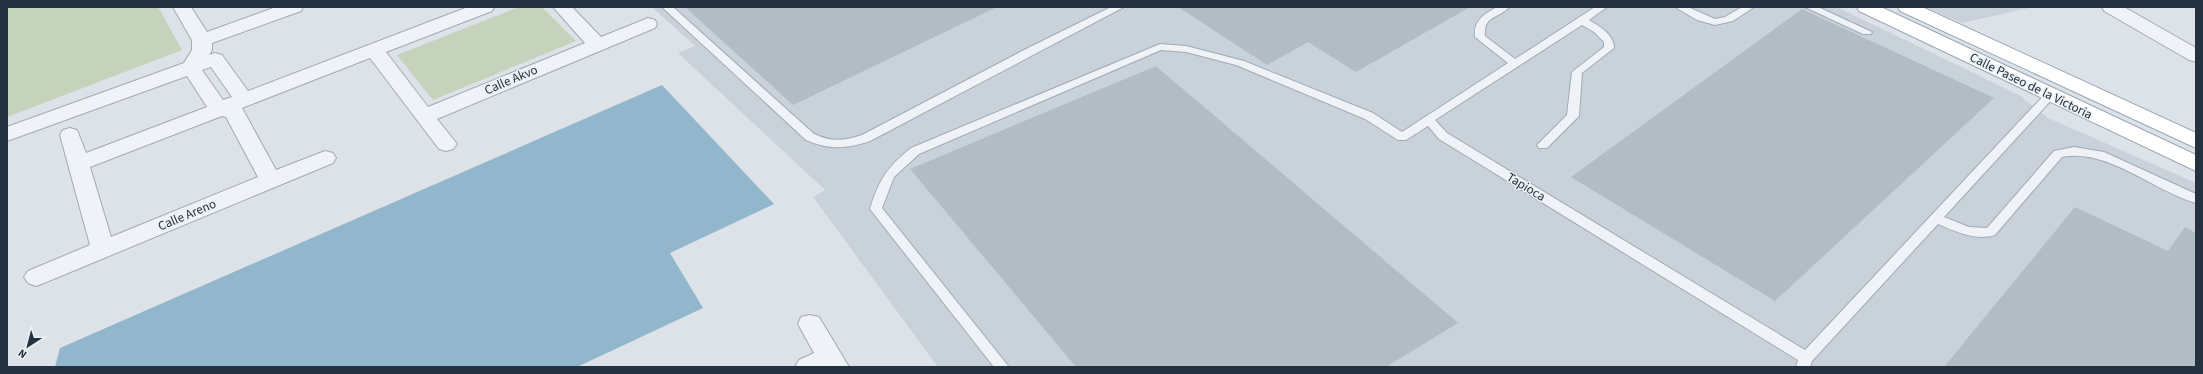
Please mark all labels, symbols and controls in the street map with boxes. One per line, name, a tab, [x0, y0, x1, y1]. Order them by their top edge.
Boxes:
street label: Calle Paseo de la Victoria	[1967, 48, 2095, 124]
street label: Calle Akvo	[482, 61, 540, 99]
street label: Tapioca	[1503, 168, 1549, 206]
street label: Calle Areno	[155, 195, 219, 235]
north arrow	[8, 326, 48, 366]
text: N	[15, 345, 30, 362]

